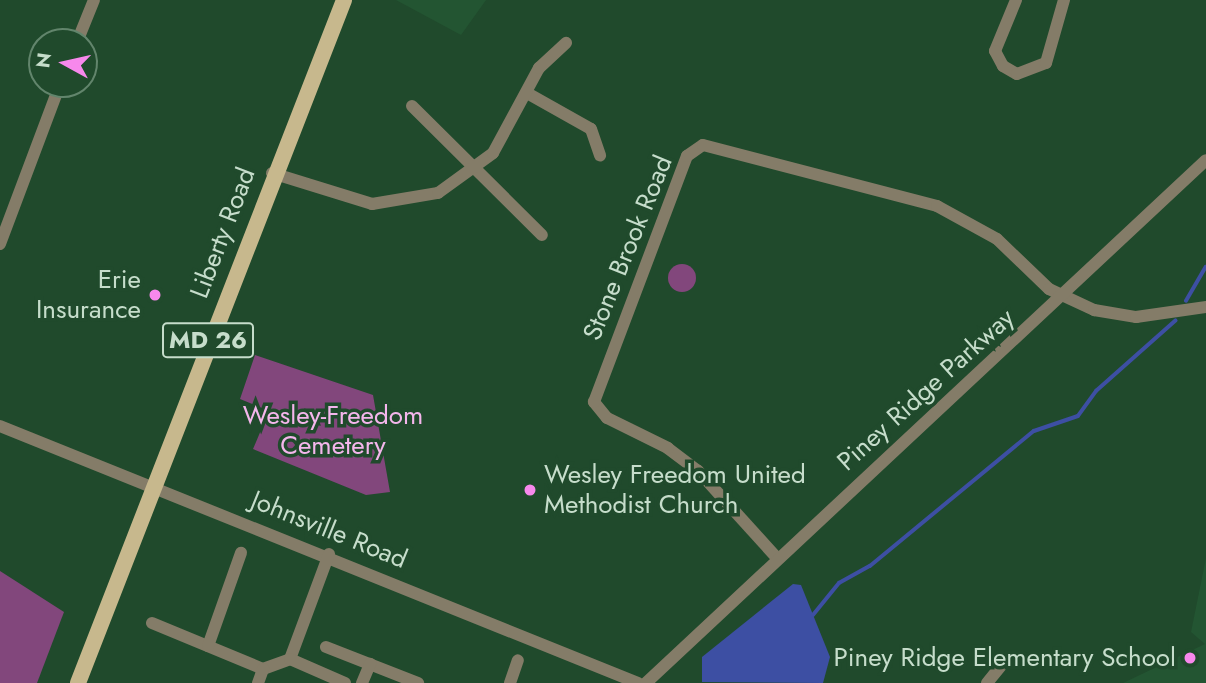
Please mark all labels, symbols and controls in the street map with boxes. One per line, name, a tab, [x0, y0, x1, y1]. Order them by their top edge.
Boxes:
north arrow	[28, 28, 98, 98]
text: N	[29, 51, 58, 70]
street label: Stone Brook Road	[577, 151, 679, 345]
street label: Liberty Road	[184, 163, 262, 303]
place label: Erie Insurance	[36, 264, 141, 326]
marker: Erie Insurance	[147, 287, 163, 303]
street label: Piney Ridge Parkway	[831, 302, 1021, 478]
road number: MD 26	[161, 320, 255, 360]
park label: Wesley-Freedom Cemetery	[243, 400, 423, 462]
place label: Wesley Freedom United Methodist Church	[544, 459, 806, 520]
marker: Wesley Freedom United Methodist Church	[522, 482, 538, 498]
street label: Johnsville Road	[246, 485, 412, 575]
place label: Piney Ridge Elementary School	[834, 642, 1176, 674]
marker: Piney Ridge Elementary School	[1182, 650, 1198, 666]

